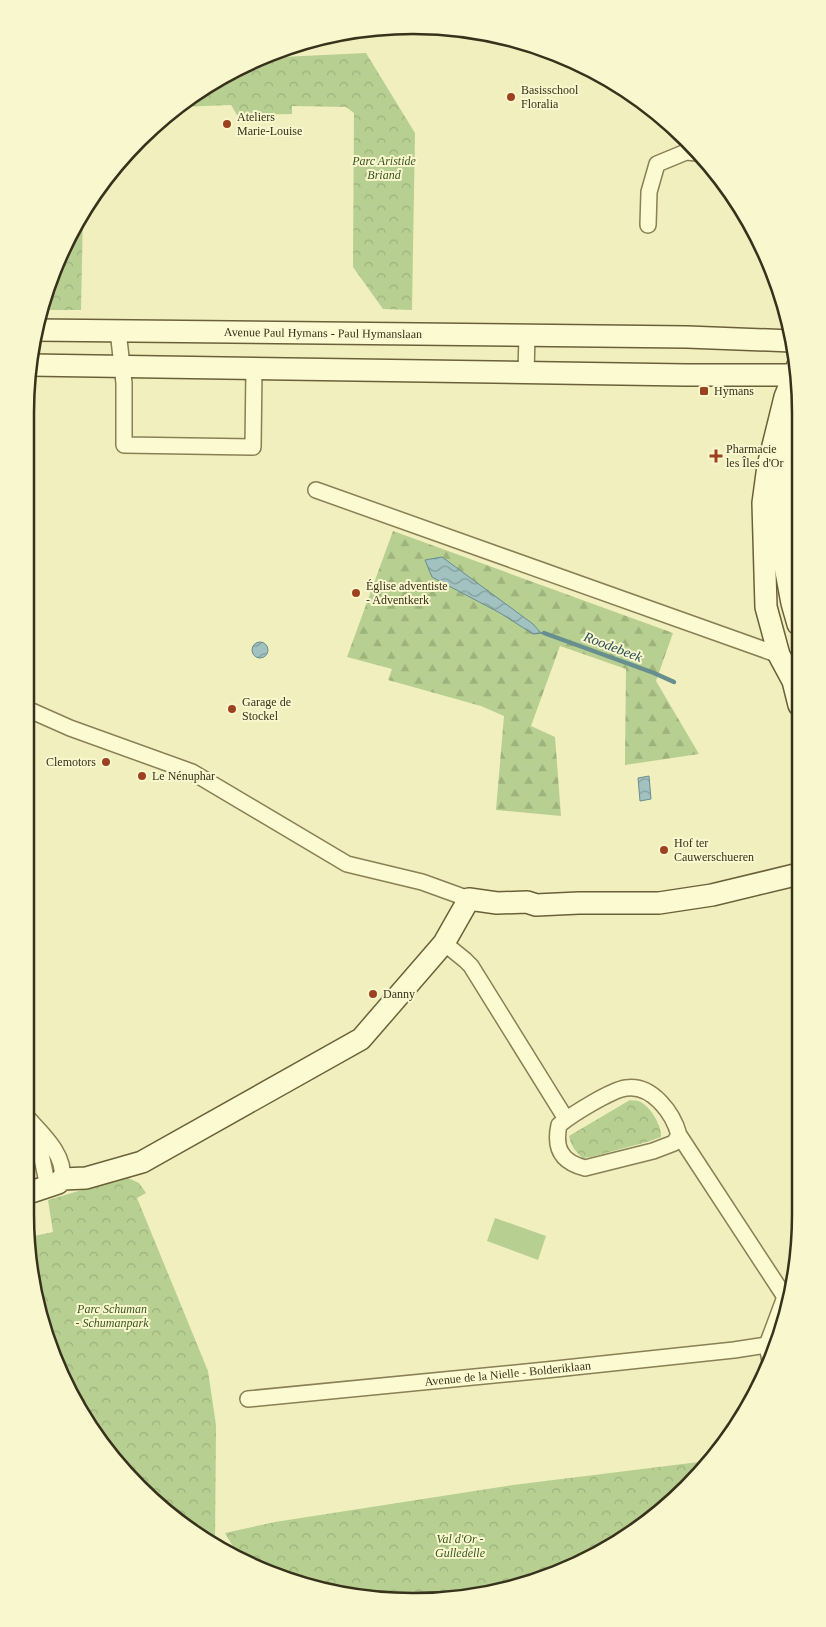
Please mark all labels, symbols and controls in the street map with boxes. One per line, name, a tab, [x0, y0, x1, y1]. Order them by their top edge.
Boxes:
place label: Basisschool Floralia	[521, 83, 579, 111]
marker: Basisschool Floralia	[505, 91, 517, 103]
place label: Ateliers Marie-Louise	[237, 110, 302, 138]
marker: Ateliers Marie-Louise	[221, 118, 233, 130]
park label: Parc Aristide Briand	[351, 154, 417, 182]
street label: Avenue Paul Hymans - Paul Hymanslaan	[224, 325, 422, 341]
place label: Hymans	[714, 384, 754, 398]
marker: Hymans	[698, 385, 710, 397]
place label: Pharmacie les Îles d'Or	[726, 442, 783, 470]
marker: Pharmacie les Îles d'Or	[710, 450, 722, 462]
place label: Église adventiste - Adventkerk	[366, 579, 448, 607]
marker: Église adventiste - Adventkerk	[350, 587, 362, 599]
water label: Roodebeek	[581, 629, 645, 665]
place label: Garage de Stockel	[242, 695, 291, 723]
marker: Garage de Stockel	[226, 703, 238, 715]
place label: Clemotors	[46, 755, 96, 769]
marker: Clemotors	[100, 756, 112, 768]
place label: Le Nénuphar	[152, 769, 215, 783]
marker: Le Nénuphar	[136, 770, 148, 782]
place label: Hof ter Cauwerschueren	[674, 836, 754, 864]
marker: Hof ter Cauwerschueren	[658, 844, 670, 856]
place label: Danny	[383, 987, 415, 1001]
marker: Danny	[367, 988, 379, 1000]
park label: Parc Schuman - Schumanpark	[76, 1302, 149, 1330]
street label: Avenue de la Nielle - Bolderiklaan	[424, 1358, 591, 1389]
park label: Val d'Or - Gulledelle	[435, 1532, 486, 1560]

